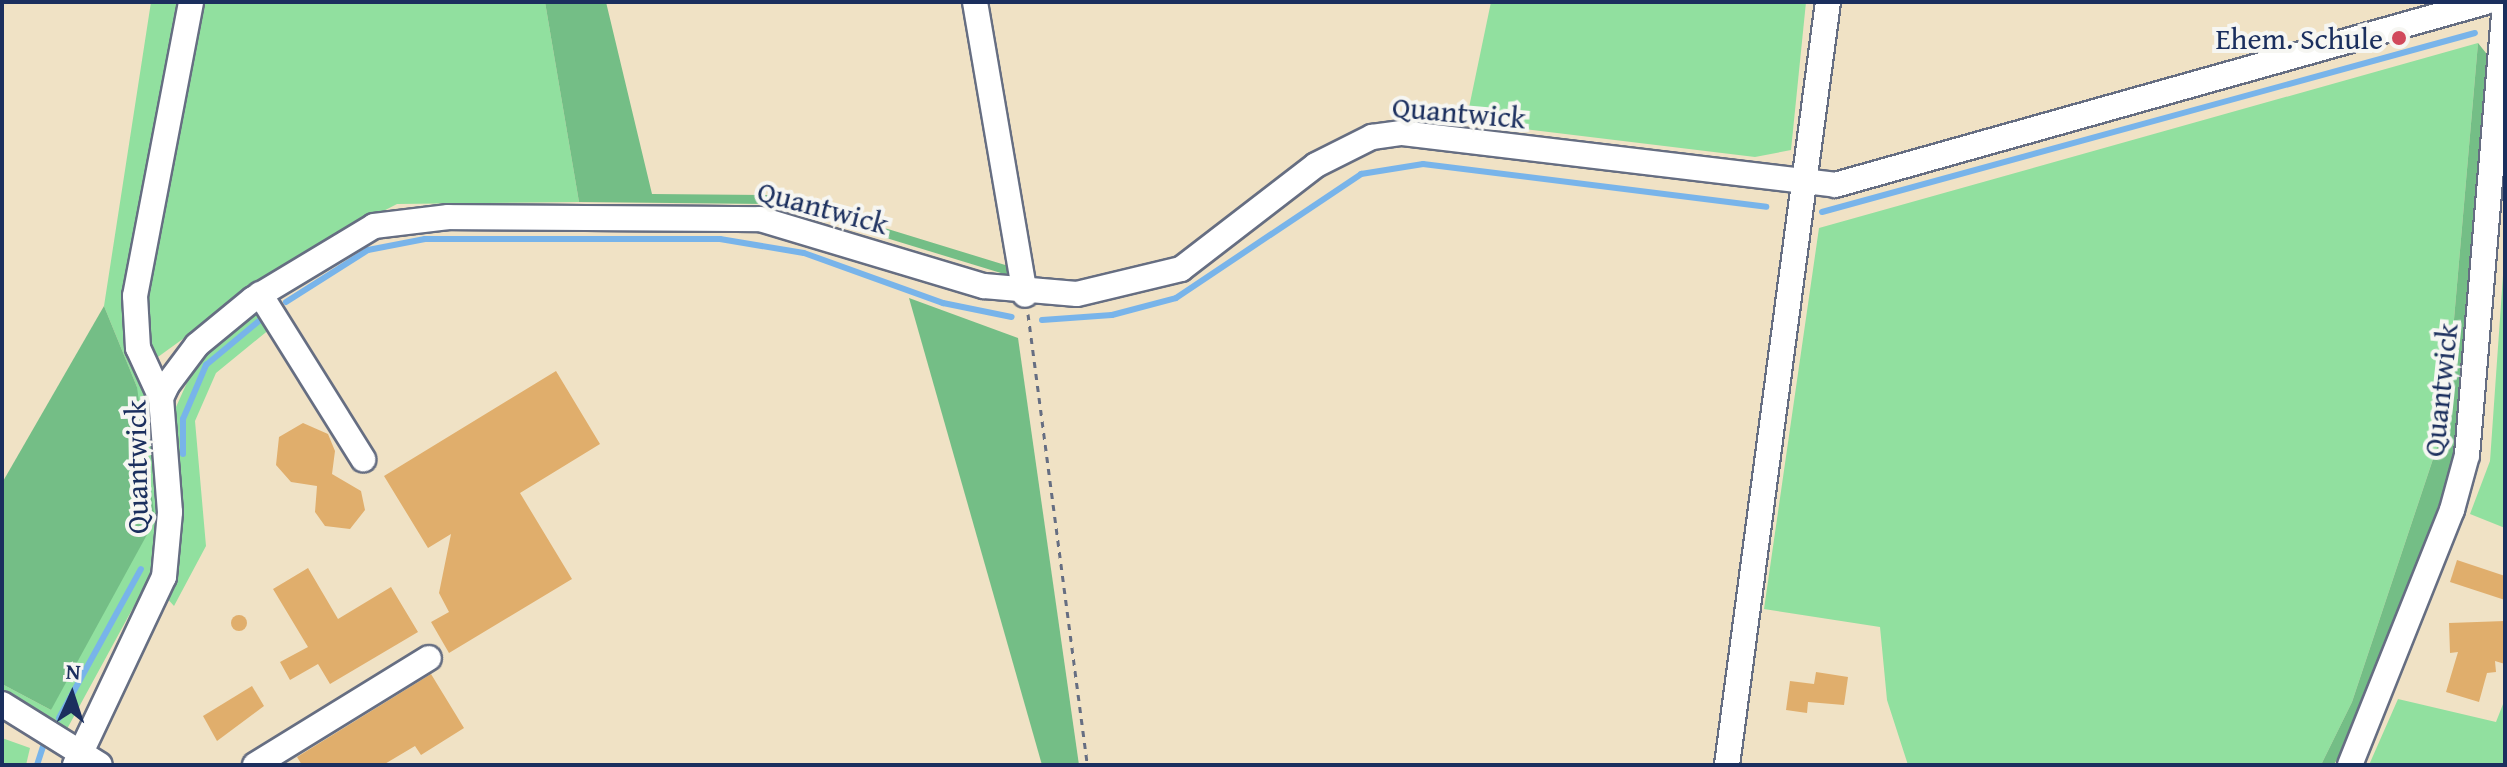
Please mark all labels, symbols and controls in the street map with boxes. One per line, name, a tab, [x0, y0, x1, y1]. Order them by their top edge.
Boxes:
place label: Ehem. Schule	[2215, 20, 2383, 56]
marker: Ehem. Schule	[2390, 29, 2408, 47]
street label: Quantwick	[1391, 88, 1527, 136]
street label: Quantwick	[754, 172, 892, 242]
street label: Quantwick	[2415, 322, 2465, 458]
street label: Quantwick	[117, 400, 155, 534]
north arrow	[32, 655, 112, 735]
text: N	[65, 655, 81, 687]

